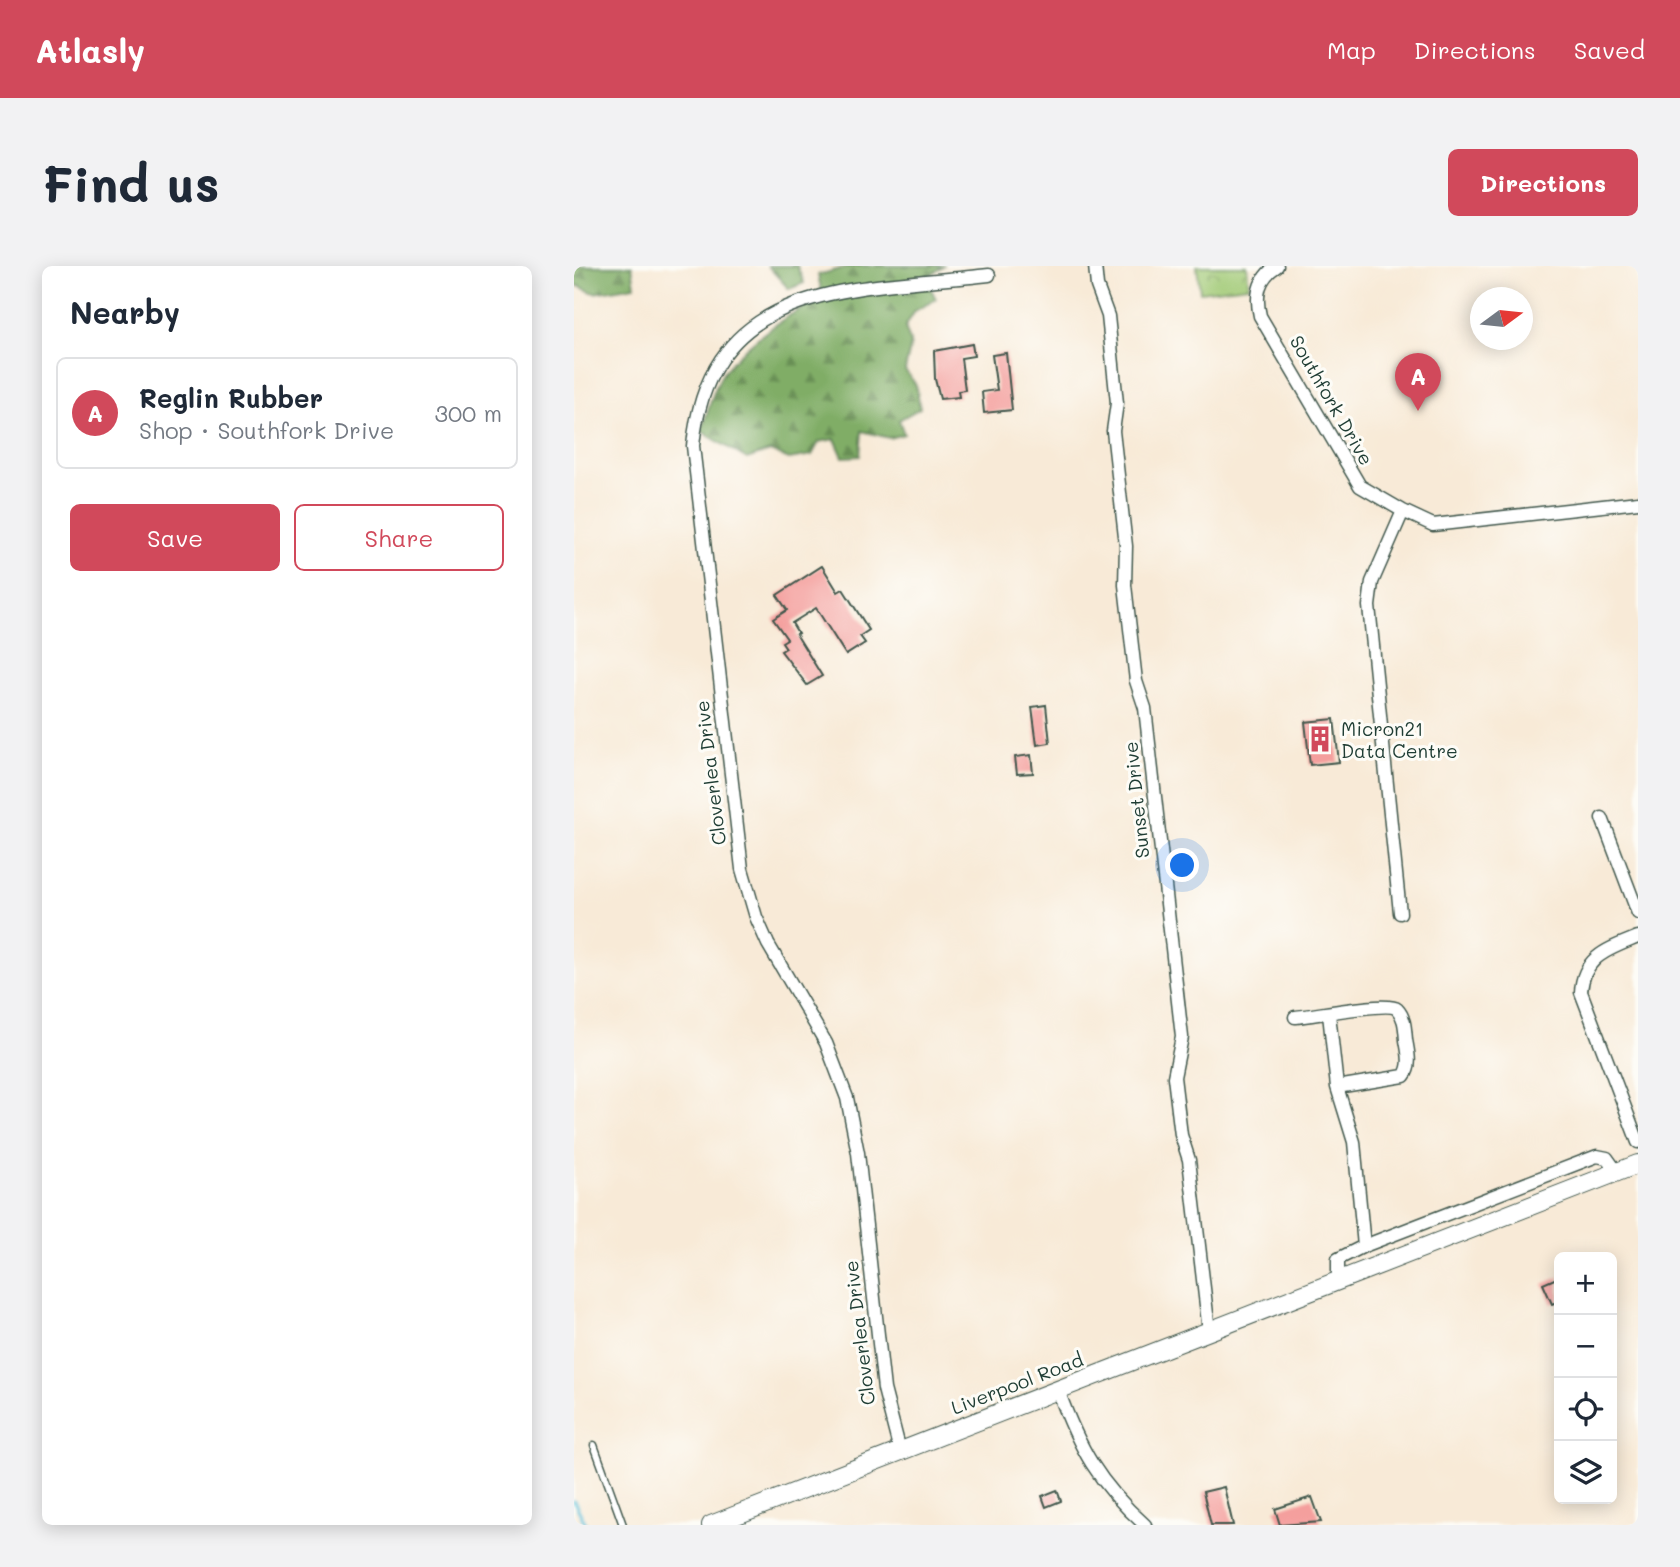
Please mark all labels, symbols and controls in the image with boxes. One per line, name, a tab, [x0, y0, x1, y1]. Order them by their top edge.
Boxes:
text: Atlasly	[35, 28, 145, 71]
text: Map	[1327, 34, 1376, 65]
text: Directions	[1414, 34, 1536, 65]
text: Saved	[1574, 34, 1645, 65]
button: Directions	[1448, 149, 1638, 216]
text: Find us	[42, 151, 220, 214]
north arrow	[1470, 287, 1533, 350]
text: Nearby	[70, 292, 180, 332]
street label: Southfork Drive	[1285, 331, 1379, 469]
pin: A	[1395, 353, 1441, 411]
text: Reglin Rubber	[139, 381, 323, 415]
text: A	[87, 398, 103, 428]
text: 300 m	[434, 398, 502, 428]
text: Shop · Southfork Drive	[139, 415, 394, 445]
button: Save	[70, 504, 280, 571]
button: Share	[294, 504, 504, 571]
street label: Cloverlea Drive	[689, 699, 731, 847]
place label: Micron21 Data Centre	[1341, 716, 1458, 763]
building icon: Micron21 Data Centre	[1305, 724, 1335, 754]
street label: Sunset Drive	[1117, 740, 1155, 860]
your location	[1165, 848, 1199, 882]
map controls	[1554, 1252, 1617, 1504]
button: +	[1554, 1252, 1617, 1315]
street label: Cloverlea Drive	[838, 1259, 880, 1407]
button: −	[1554, 1315, 1617, 1378]
street label: Liverpool Road	[947, 1346, 1087, 1420]
button: locate	[1554, 1378, 1617, 1441]
button: layers	[1554, 1441, 1617, 1504]

